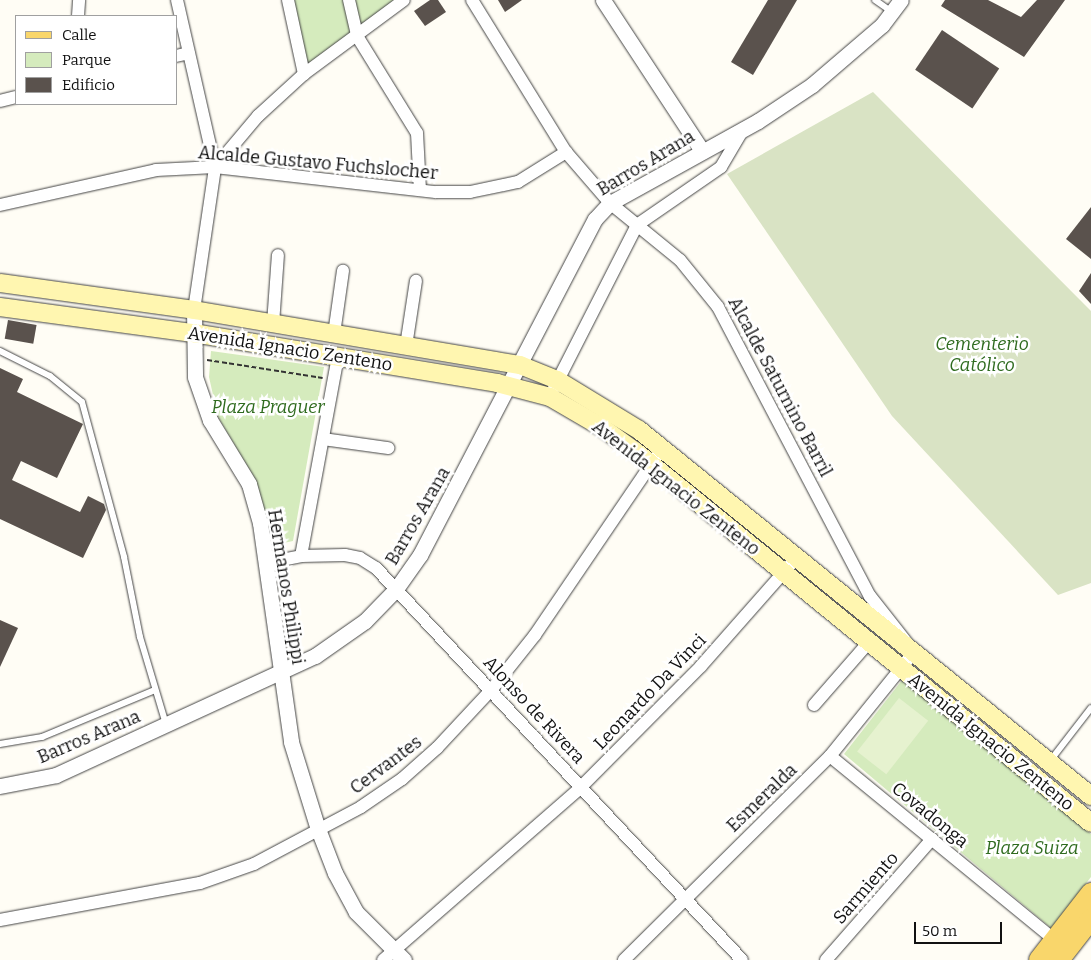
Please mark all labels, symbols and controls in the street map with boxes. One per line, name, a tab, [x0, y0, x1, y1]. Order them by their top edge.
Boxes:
legend	[15, 15, 178, 105]
text: Calle	[62, 26, 96, 44]
text: Parque	[62, 51, 111, 69]
text: Edificio	[62, 76, 115, 94]
street label: Barros Arana	[593, 125, 699, 201]
street label: Alcalde Gustavo Fuchslocher	[197, 142, 439, 184]
street label: Alcalde Saturnino Barril	[723, 293, 837, 481]
street label: Avenida Ignacio Zenteno	[186, 322, 394, 376]
park label: Cementerio Católico	[935, 334, 1029, 376]
park label: Plaza Praguer	[211, 396, 325, 418]
street label: Avenida Ignacio Zenteno	[588, 416, 764, 560]
street label: Barros Arana	[381, 463, 455, 569]
street label: Hermanos Philippi	[263, 508, 309, 666]
street label: Leonardo Da Vinci	[589, 630, 711, 754]
street label: Alonso de Rivera	[479, 652, 589, 768]
street label: Avenida Ignacio Zenteno	[904, 668, 1078, 816]
street label: Barros Arana	[34, 706, 144, 768]
street label: Cervantes	[346, 731, 426, 799]
street label: Esmeralda	[722, 759, 802, 837]
street label: Covadonga	[887, 778, 973, 852]
park label: Plaza Suiza	[985, 837, 1079, 859]
street label: Sarmiento	[829, 848, 903, 928]
scale bar	[916, 912, 1004, 944]
text: 50 m	[922, 922, 957, 940]

